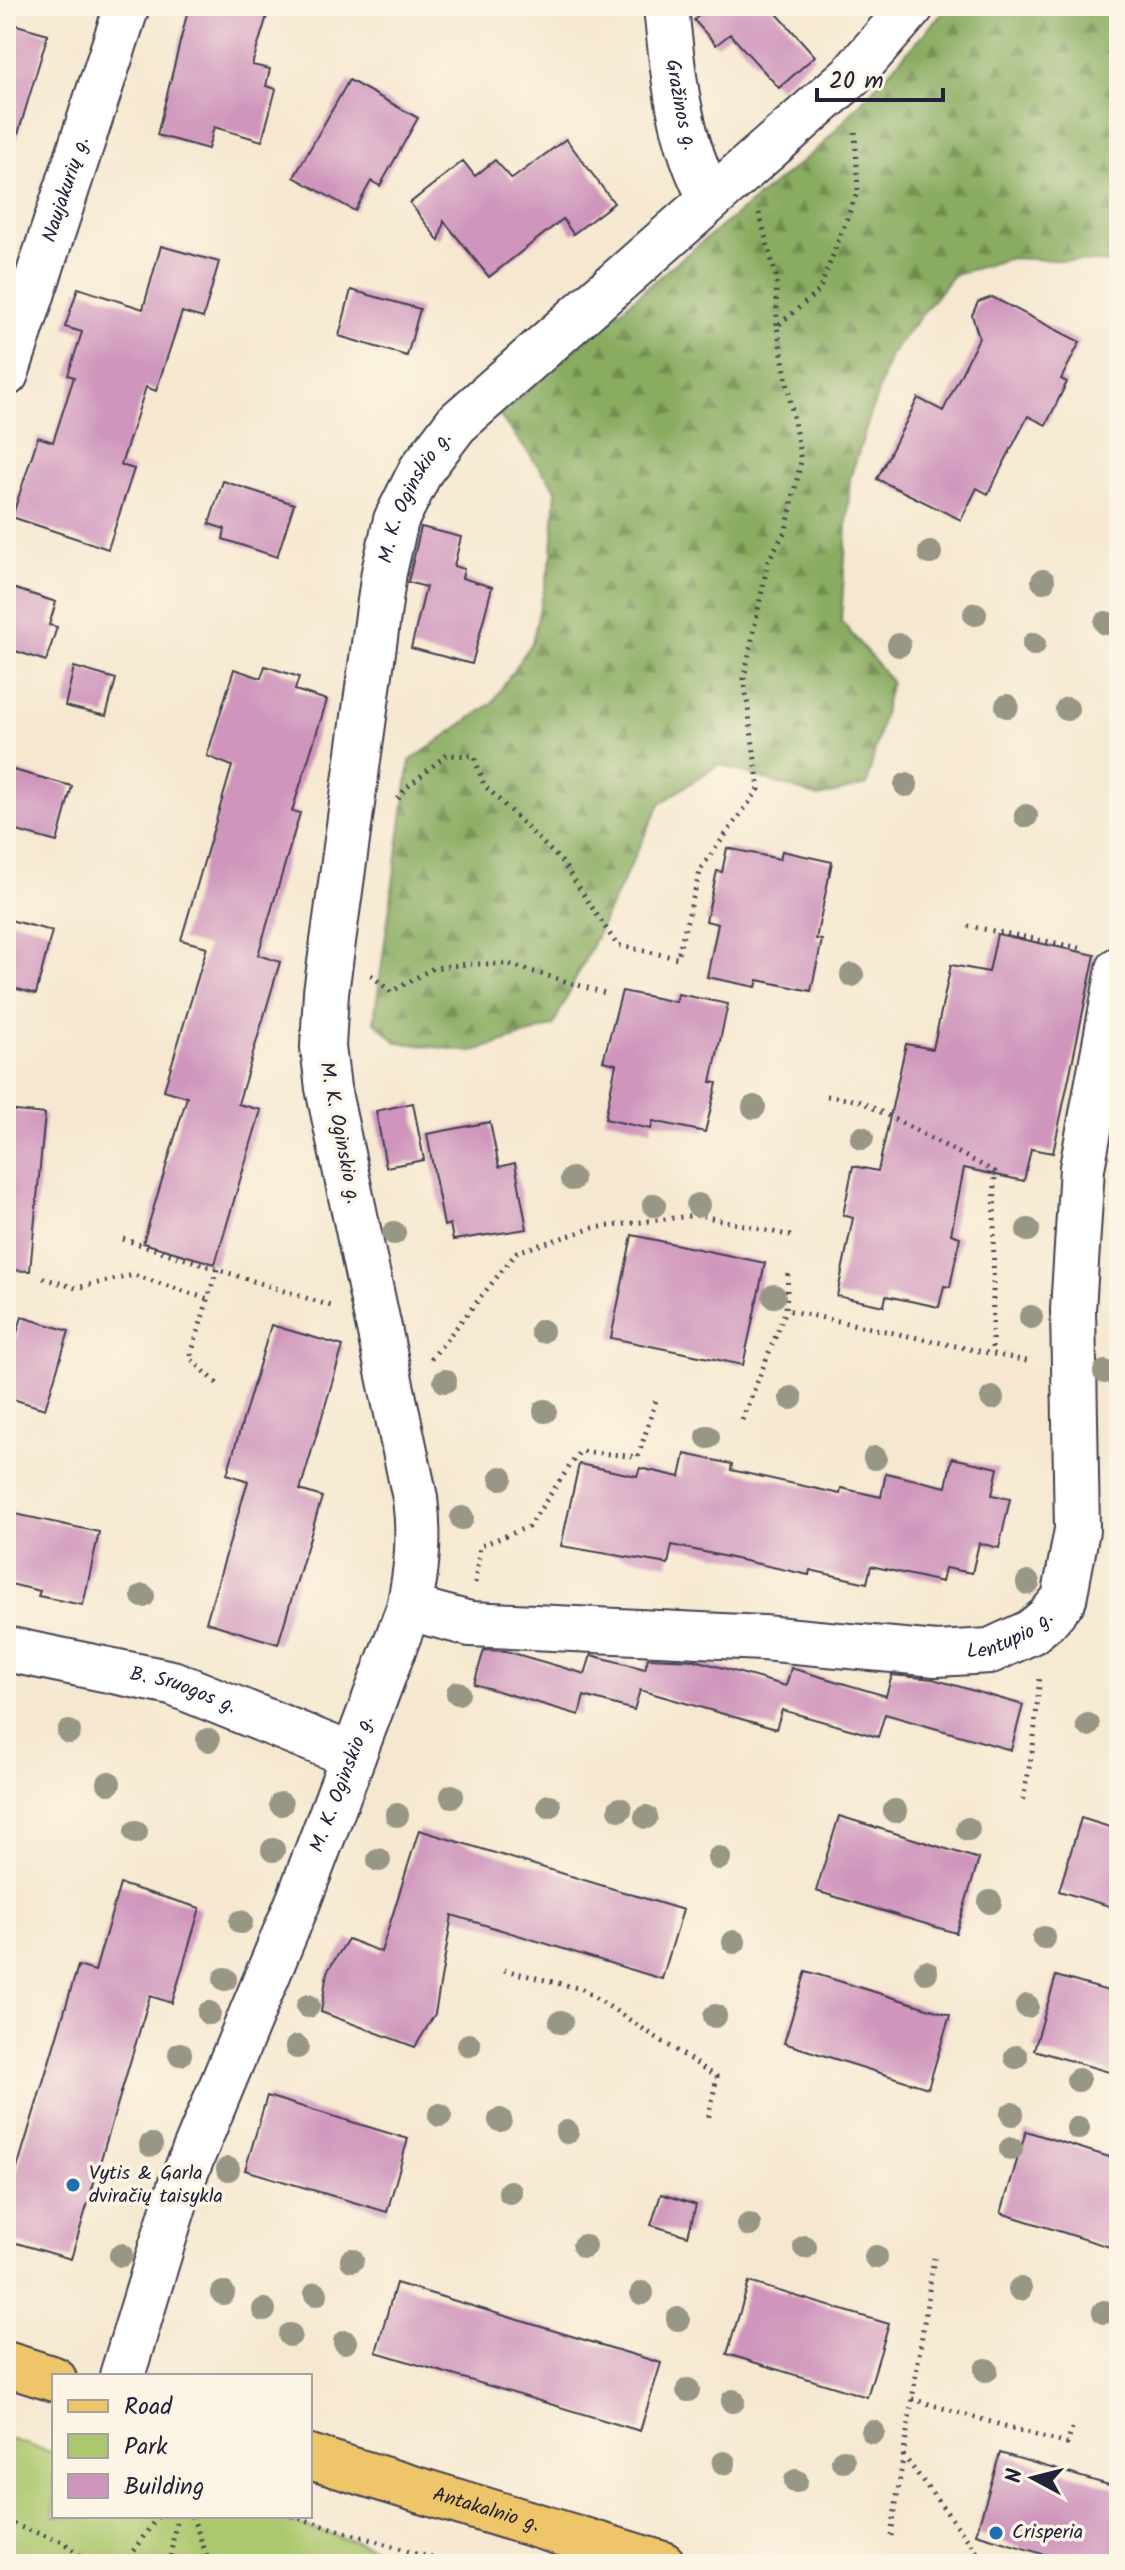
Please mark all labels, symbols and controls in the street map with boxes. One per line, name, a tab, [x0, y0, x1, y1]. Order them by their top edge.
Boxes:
scale bar	[817, 52, 943, 102]
street label: Gražinos g.	[656, 57, 705, 155]
text: 20 m	[829, 62, 884, 101]
street label: Naujakurių g.	[34, 133, 99, 247]
street label: M. K. Oginskio g.	[370, 425, 461, 567]
street label: M. K. Oginskio g.	[310, 1059, 368, 1207]
street label: Lentupio g.	[966, 1605, 1062, 1668]
street label: B. Sruogos g.	[127, 1659, 241, 1723]
street label: M. K. Oginskio g.	[302, 1711, 383, 1858]
place label: Vytis & Garla dviračių taisykla	[89, 2158, 223, 2213]
marker: Vytis & Garla dviračių taisykla	[64, 2176, 82, 2194]
legend	[52, 2374, 312, 2518]
text: Road	[124, 2388, 173, 2427]
text: Park	[124, 2428, 168, 2467]
north arrow	[993, 2438, 1073, 2518]
text: N	[997, 2467, 1034, 2485]
text: Building	[124, 2468, 204, 2507]
street label: Antakalnio g.	[429, 2479, 544, 2542]
place label: Crisperia	[1012, 2517, 1083, 2549]
marker: Crisperia	[987, 2524, 1005, 2542]

